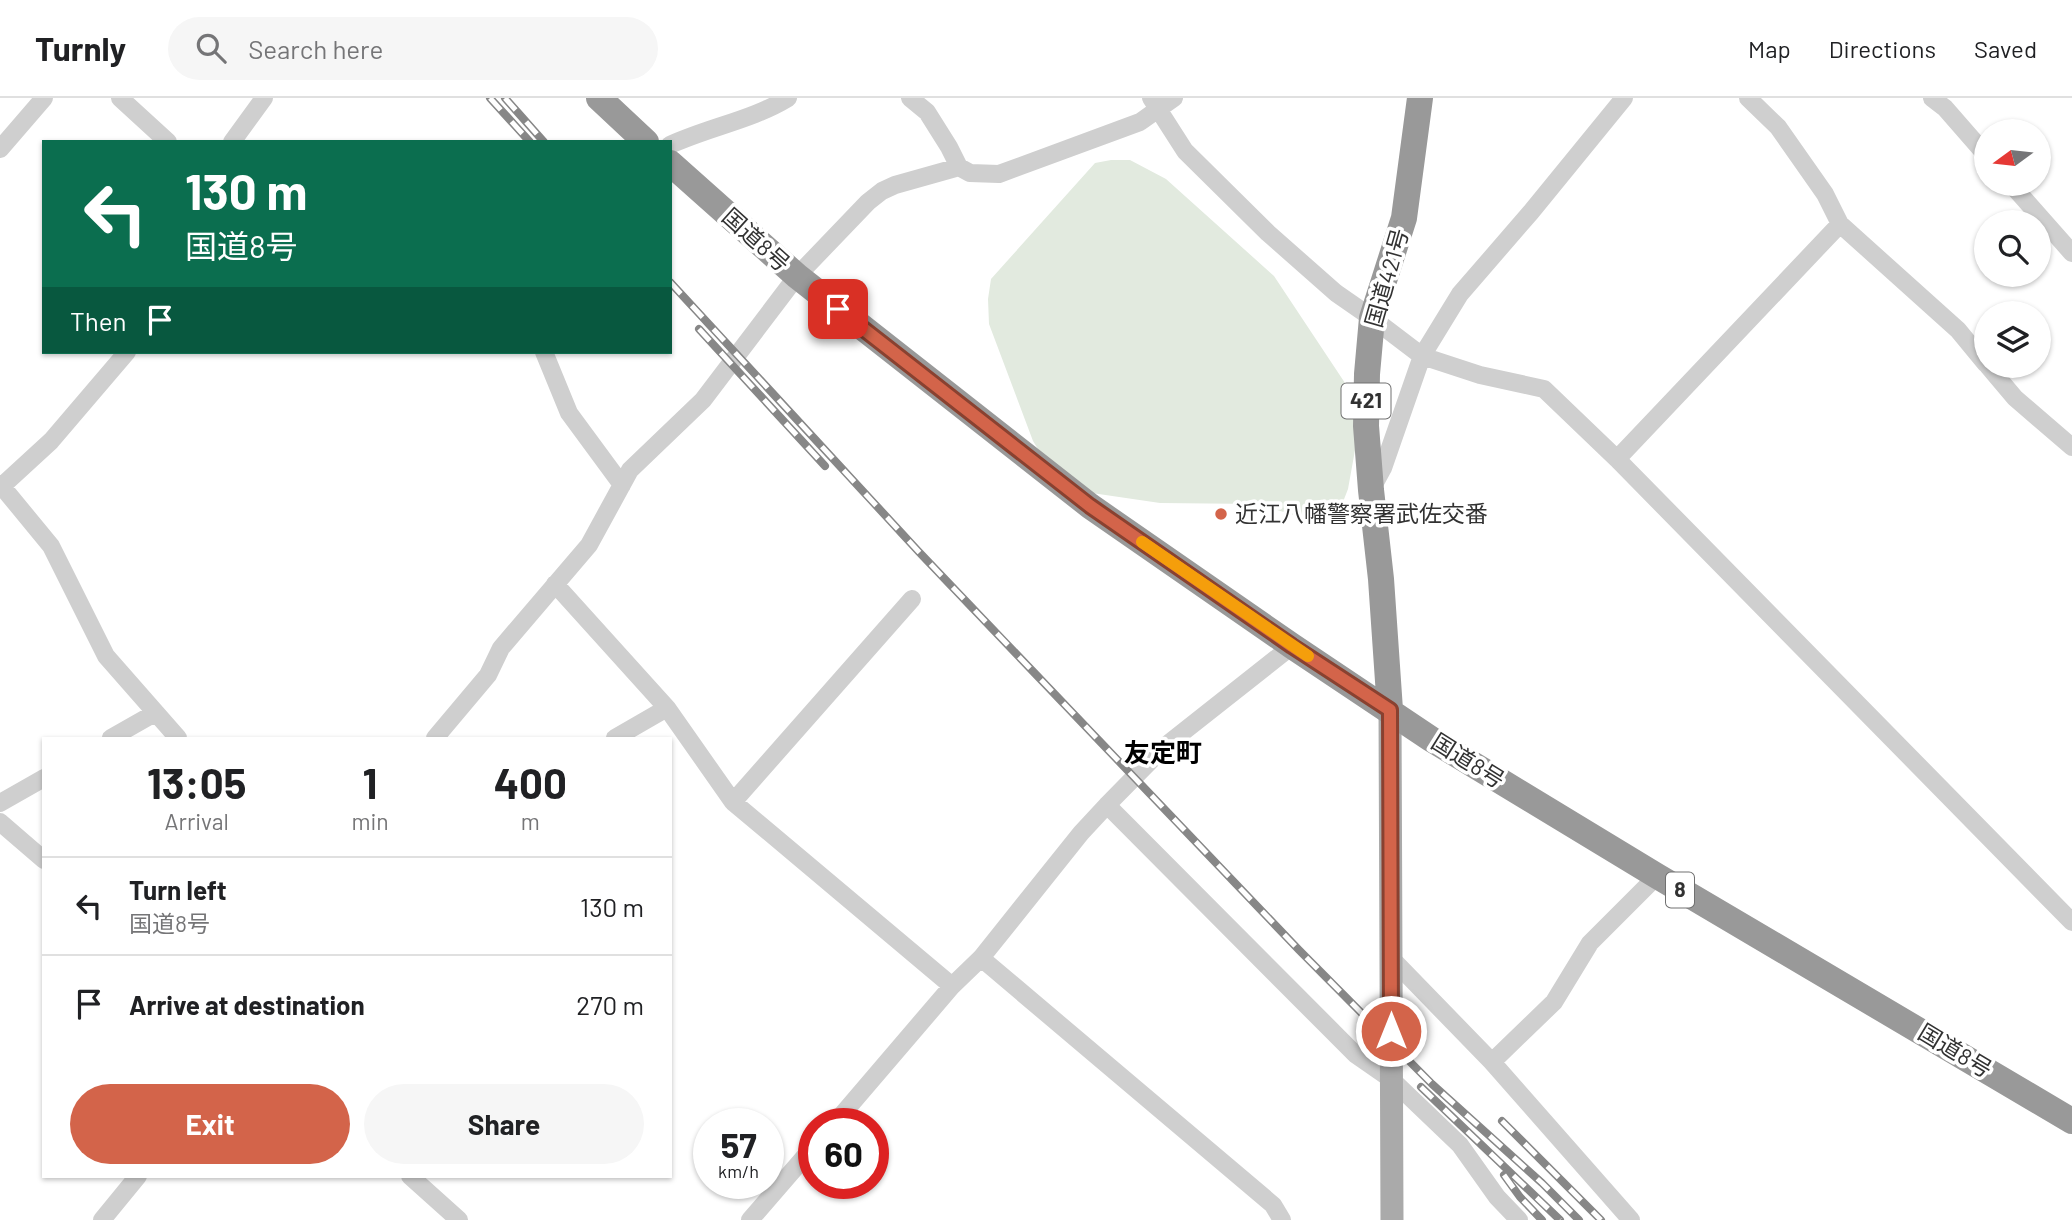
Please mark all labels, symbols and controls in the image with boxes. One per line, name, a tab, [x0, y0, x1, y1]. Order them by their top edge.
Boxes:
search box	[168, 17, 658, 80]
text: Turnly	[35, 28, 126, 68]
icon: search	[192, 29, 230, 67]
text: Search here	[248, 33, 383, 64]
text: Map	[1748, 34, 1791, 63]
text: Directions	[1829, 34, 1936, 63]
text: Saved	[1974, 34, 2037, 63]
north arrow	[1974, 119, 2051, 196]
map controls	[1974, 119, 2051, 378]
text: 130 m	[185, 161, 307, 220]
icon: left	[70, 168, 161, 259]
street label: 国道8号	[717, 202, 796, 277]
button: search	[1974, 210, 2051, 287]
street label: 国道421号	[1359, 225, 1414, 330]
text: 国道8号	[185, 226, 298, 264]
pin	[808, 279, 868, 339]
icon: arrive	[819, 290, 857, 328]
icon: arrive	[141, 301, 179, 339]
button: layers	[1974, 301, 2051, 378]
text: Then	[70, 305, 127, 336]
road number: 421	[1342, 384, 1390, 418]
place label: 近江八幡警察署武佐交番	[1235, 499, 1488, 527]
marker: 近江八幡警察署武佐交番	[1213, 506, 1229, 522]
street label: 国道8号	[1427, 727, 1510, 793]
district label: 友定町	[1124, 736, 1202, 767]
text: 13:05	[147, 757, 246, 807]
text: 1	[363, 757, 377, 807]
text: 400	[494, 757, 567, 807]
text: Arrival	[165, 807, 229, 835]
text: min	[351, 807, 389, 835]
text: m	[521, 807, 540, 835]
road number: 8	[1666, 872, 1694, 908]
text: Turn left	[129, 874, 227, 905]
icon: left	[70, 887, 108, 925]
text: 130 m	[580, 891, 644, 922]
text: 国道8号	[129, 909, 210, 937]
icon: arrive	[70, 985, 108, 1023]
text: Arrive at destination	[129, 989, 365, 1020]
text: 270 m	[576, 989, 644, 1020]
position arrow	[1354, 994, 1428, 1068]
street label: 国道8号	[1914, 1017, 1997, 1083]
button: Exit	[70, 1084, 350, 1164]
button: Share	[364, 1084, 644, 1164]
speed limit sign: 60	[798, 1108, 889, 1199]
text: 57	[720, 1123, 757, 1165]
text: km/h	[718, 1160, 759, 1182]

